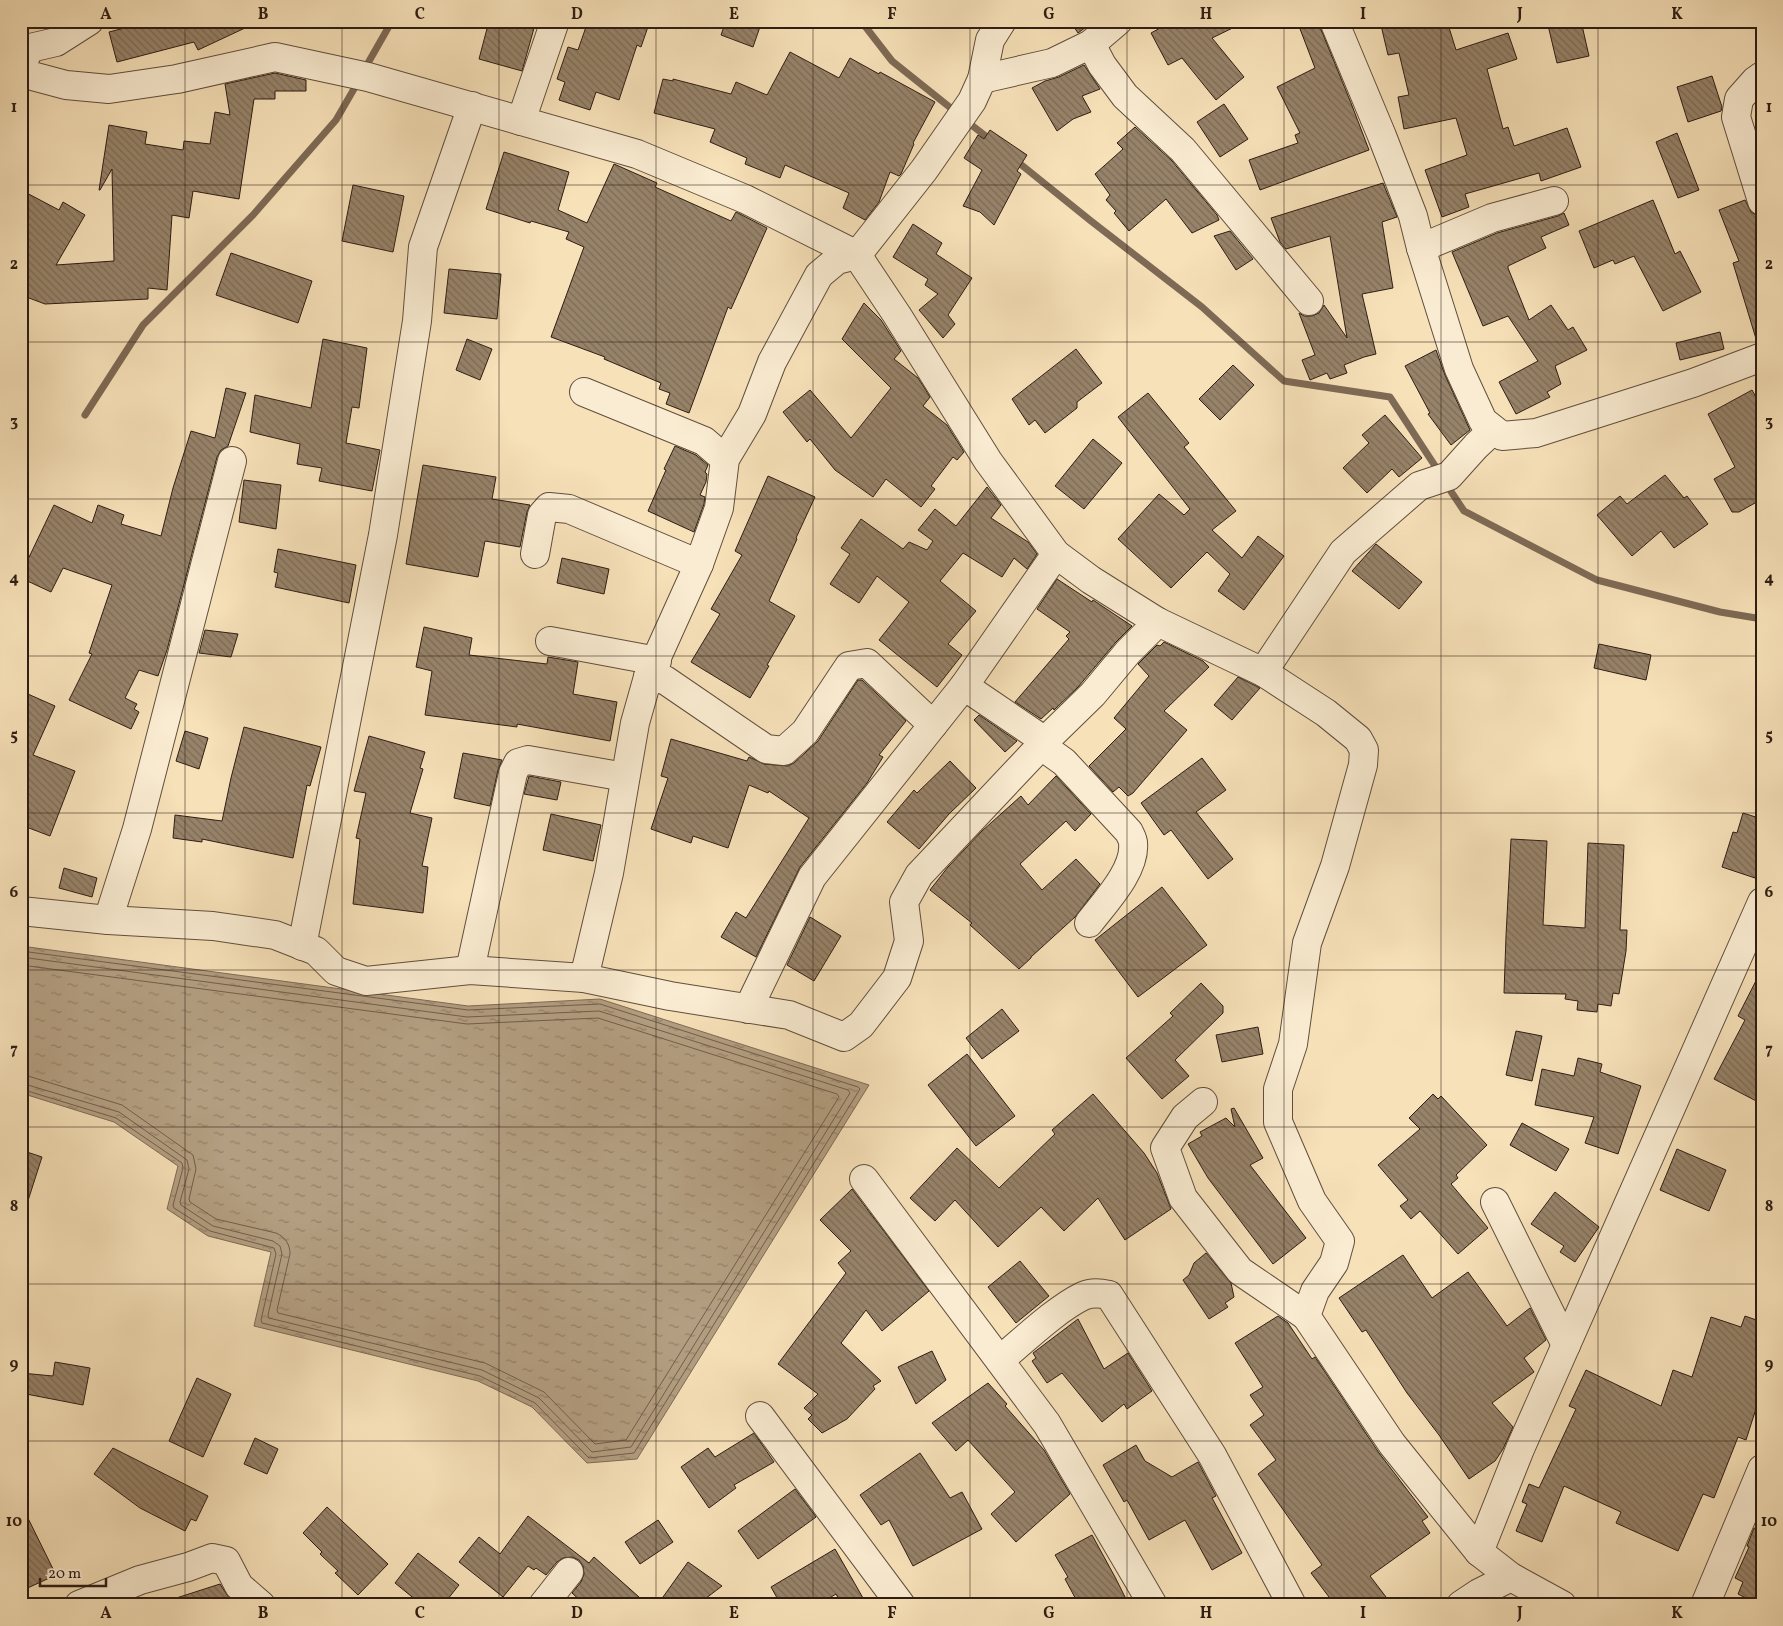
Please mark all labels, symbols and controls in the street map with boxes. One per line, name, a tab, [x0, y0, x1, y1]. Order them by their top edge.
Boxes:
text: A	[100, 4, 112, 26]
text: B	[258, 4, 269, 26]
text: C	[415, 4, 425, 26]
text: D	[571, 4, 583, 26]
text: E	[729, 4, 739, 26]
text: F	[887, 4, 897, 26]
text: G	[1043, 4, 1055, 26]
text: H	[1200, 4, 1212, 26]
text: I	[1360, 4, 1366, 26]
text: J	[1516, 4, 1523, 26]
text: K	[1671, 4, 1683, 26]
text: 1	[11, 97, 17, 119]
text: 1	[1766, 97, 1772, 119]
text: 2	[10, 254, 18, 276]
text: 2	[1765, 254, 1773, 276]
text: 3	[10, 411, 18, 433]
text: 3	[1765, 411, 1773, 433]
text: 4	[9, 568, 19, 590]
text: 4	[1764, 568, 1774, 590]
text: 5	[10, 725, 18, 747]
text: 5	[1765, 725, 1773, 747]
text: 6	[10, 882, 19, 904]
text: 6	[1765, 882, 1774, 904]
text: 7	[10, 1039, 18, 1061]
text: 7	[1765, 1039, 1773, 1061]
text: 8	[10, 1196, 18, 1218]
text: 8	[1765, 1196, 1773, 1218]
text: 9	[10, 1354, 19, 1376]
text: 9	[1765, 1354, 1774, 1376]
text: 10	[6, 1511, 22, 1533]
text: 10	[1761, 1511, 1777, 1533]
scale bar	[40, 1556, 106, 1588]
text: 20 m	[48, 1564, 81, 1585]
text: A	[100, 1603, 112, 1625]
text: B	[258, 1603, 269, 1625]
text: C	[415, 1603, 425, 1625]
text: D	[571, 1603, 583, 1625]
text: E	[729, 1603, 739, 1625]
text: F	[887, 1603, 897, 1625]
text: G	[1043, 1603, 1055, 1625]
text: H	[1200, 1603, 1212, 1625]
text: I	[1360, 1603, 1366, 1625]
text: J	[1516, 1603, 1523, 1625]
text: K	[1671, 1603, 1683, 1625]

